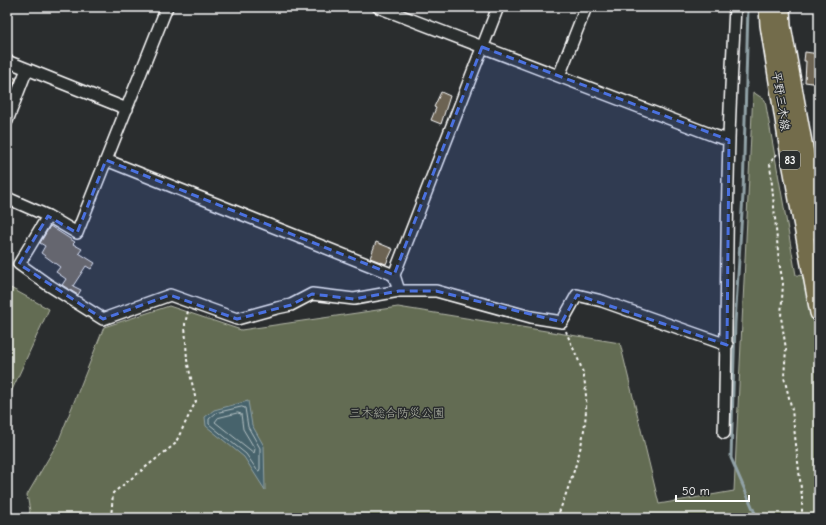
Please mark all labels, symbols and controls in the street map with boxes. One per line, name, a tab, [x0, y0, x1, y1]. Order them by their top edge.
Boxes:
street label: 平野三木線	[769, 70, 793, 132]
road number: 83	[780, 151, 800, 169]
park label: 三木総合防災公園	[349, 406, 445, 420]
scale bar	[676, 477, 749, 503]
text: 50 m	[682, 484, 710, 498]

